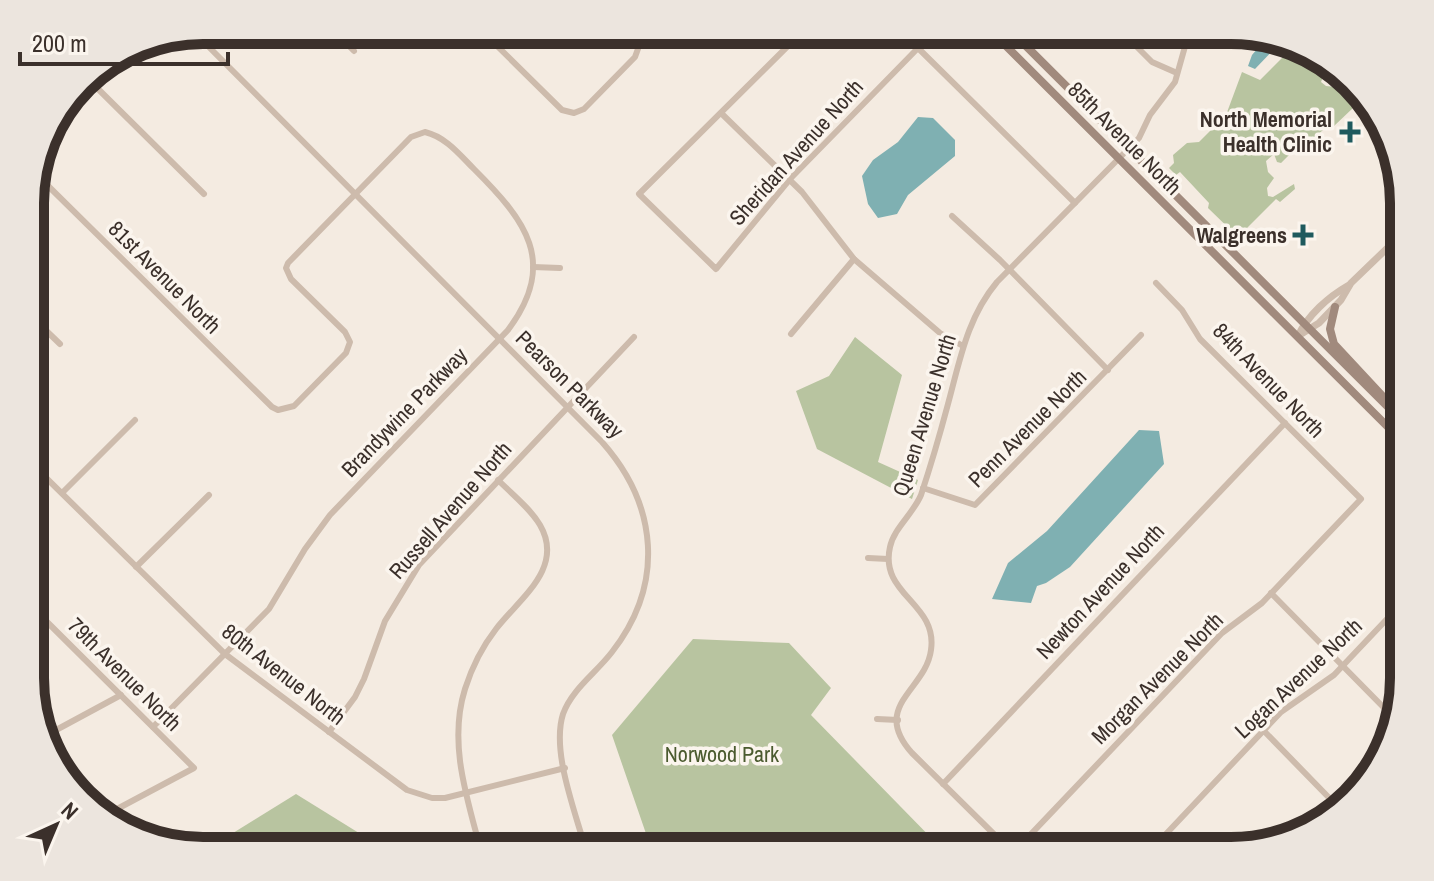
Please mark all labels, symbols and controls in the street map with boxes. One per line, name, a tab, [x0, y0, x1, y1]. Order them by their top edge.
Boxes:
scale bar	[20, 16, 228, 66]
text: 200 m	[32, 27, 87, 59]
street label: Sheridan Avenue North	[722, 72, 870, 232]
street label: 85th Avenue North	[1062, 75, 1188, 201]
place label: North Memorial Health Clinic	[1200, 104, 1332, 159]
marker: North Memorial Health Clinic	[1339, 121, 1361, 143]
street label: 81st Avenue North	[102, 214, 228, 340]
place label: Walgreens	[1196, 220, 1287, 250]
marker: Walgreens	[1294, 226, 1312, 244]
street label: 84th Avenue North	[1206, 316, 1332, 444]
street label: Pearson Parkway	[509, 323, 631, 445]
street label: Queen Avenue North	[885, 330, 963, 500]
street label: Brandywine Parkway	[334, 341, 474, 483]
street label: Penn Avenue North	[961, 362, 1093, 494]
street label: Russell Avenue North	[382, 435, 518, 585]
street label: Newton Avenue North	[1029, 517, 1171, 665]
street label: Morgan Avenue North	[1084, 605, 1230, 751]
street label: 79th Avenue North	[62, 611, 188, 737]
street label: Logan Avenue North	[1228, 611, 1368, 745]
street label: 80th Avenue North	[216, 616, 352, 732]
park label: Norwood Park	[665, 739, 780, 769]
north arrow	[16, 785, 96, 865]
text: N	[55, 795, 85, 826]

